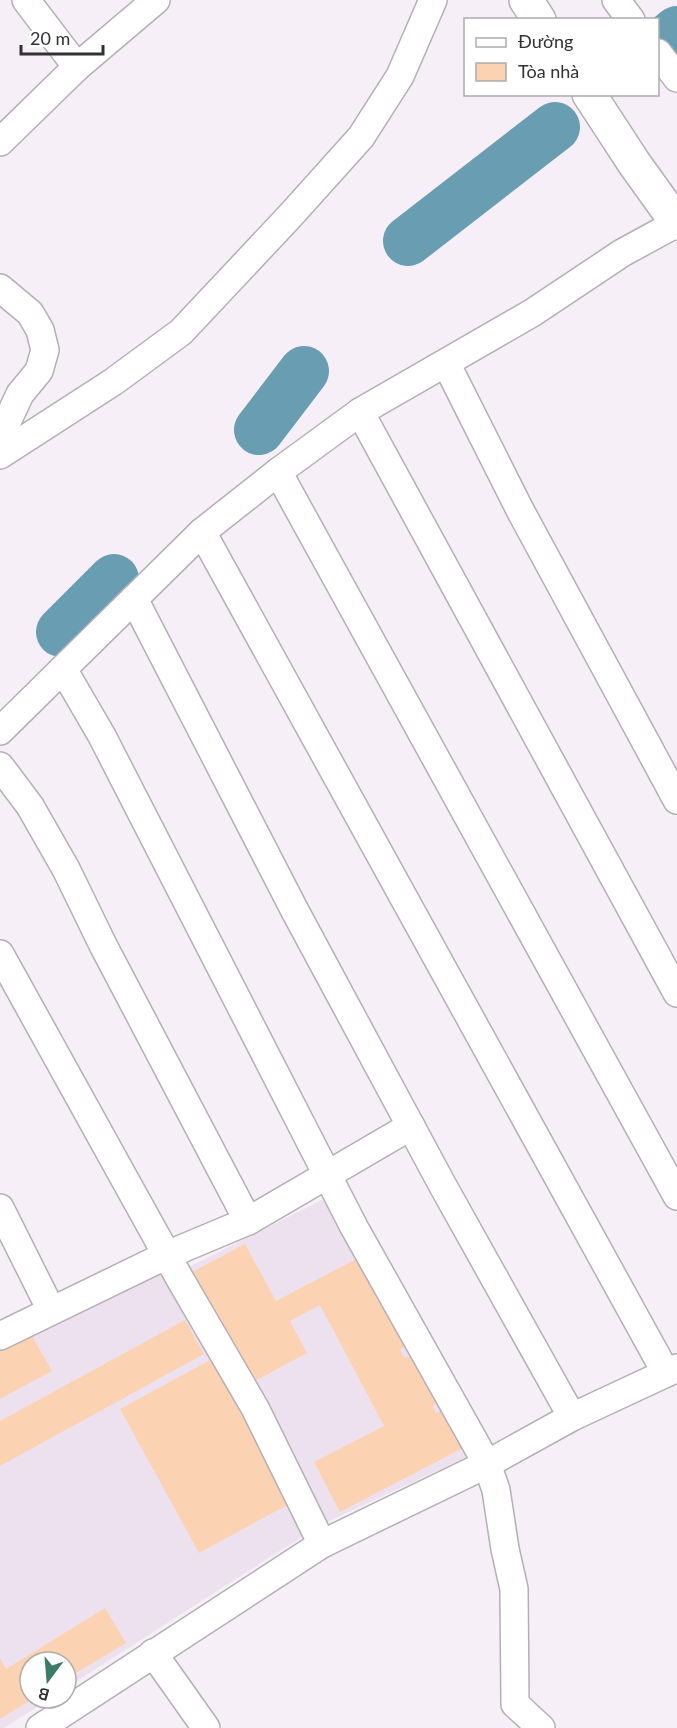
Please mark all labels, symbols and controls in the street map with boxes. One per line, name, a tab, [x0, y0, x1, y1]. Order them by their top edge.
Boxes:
scale bar	[21, 18, 104, 56]
legend	[464, 18, 659, 96]
text: 20 m	[30, 27, 70, 49]
text: Đường	[518, 30, 573, 52]
text: Tòa nhà	[518, 60, 579, 82]
north arrow	[18, 1650, 78, 1710]
text: B	[36, 1684, 51, 1705]

